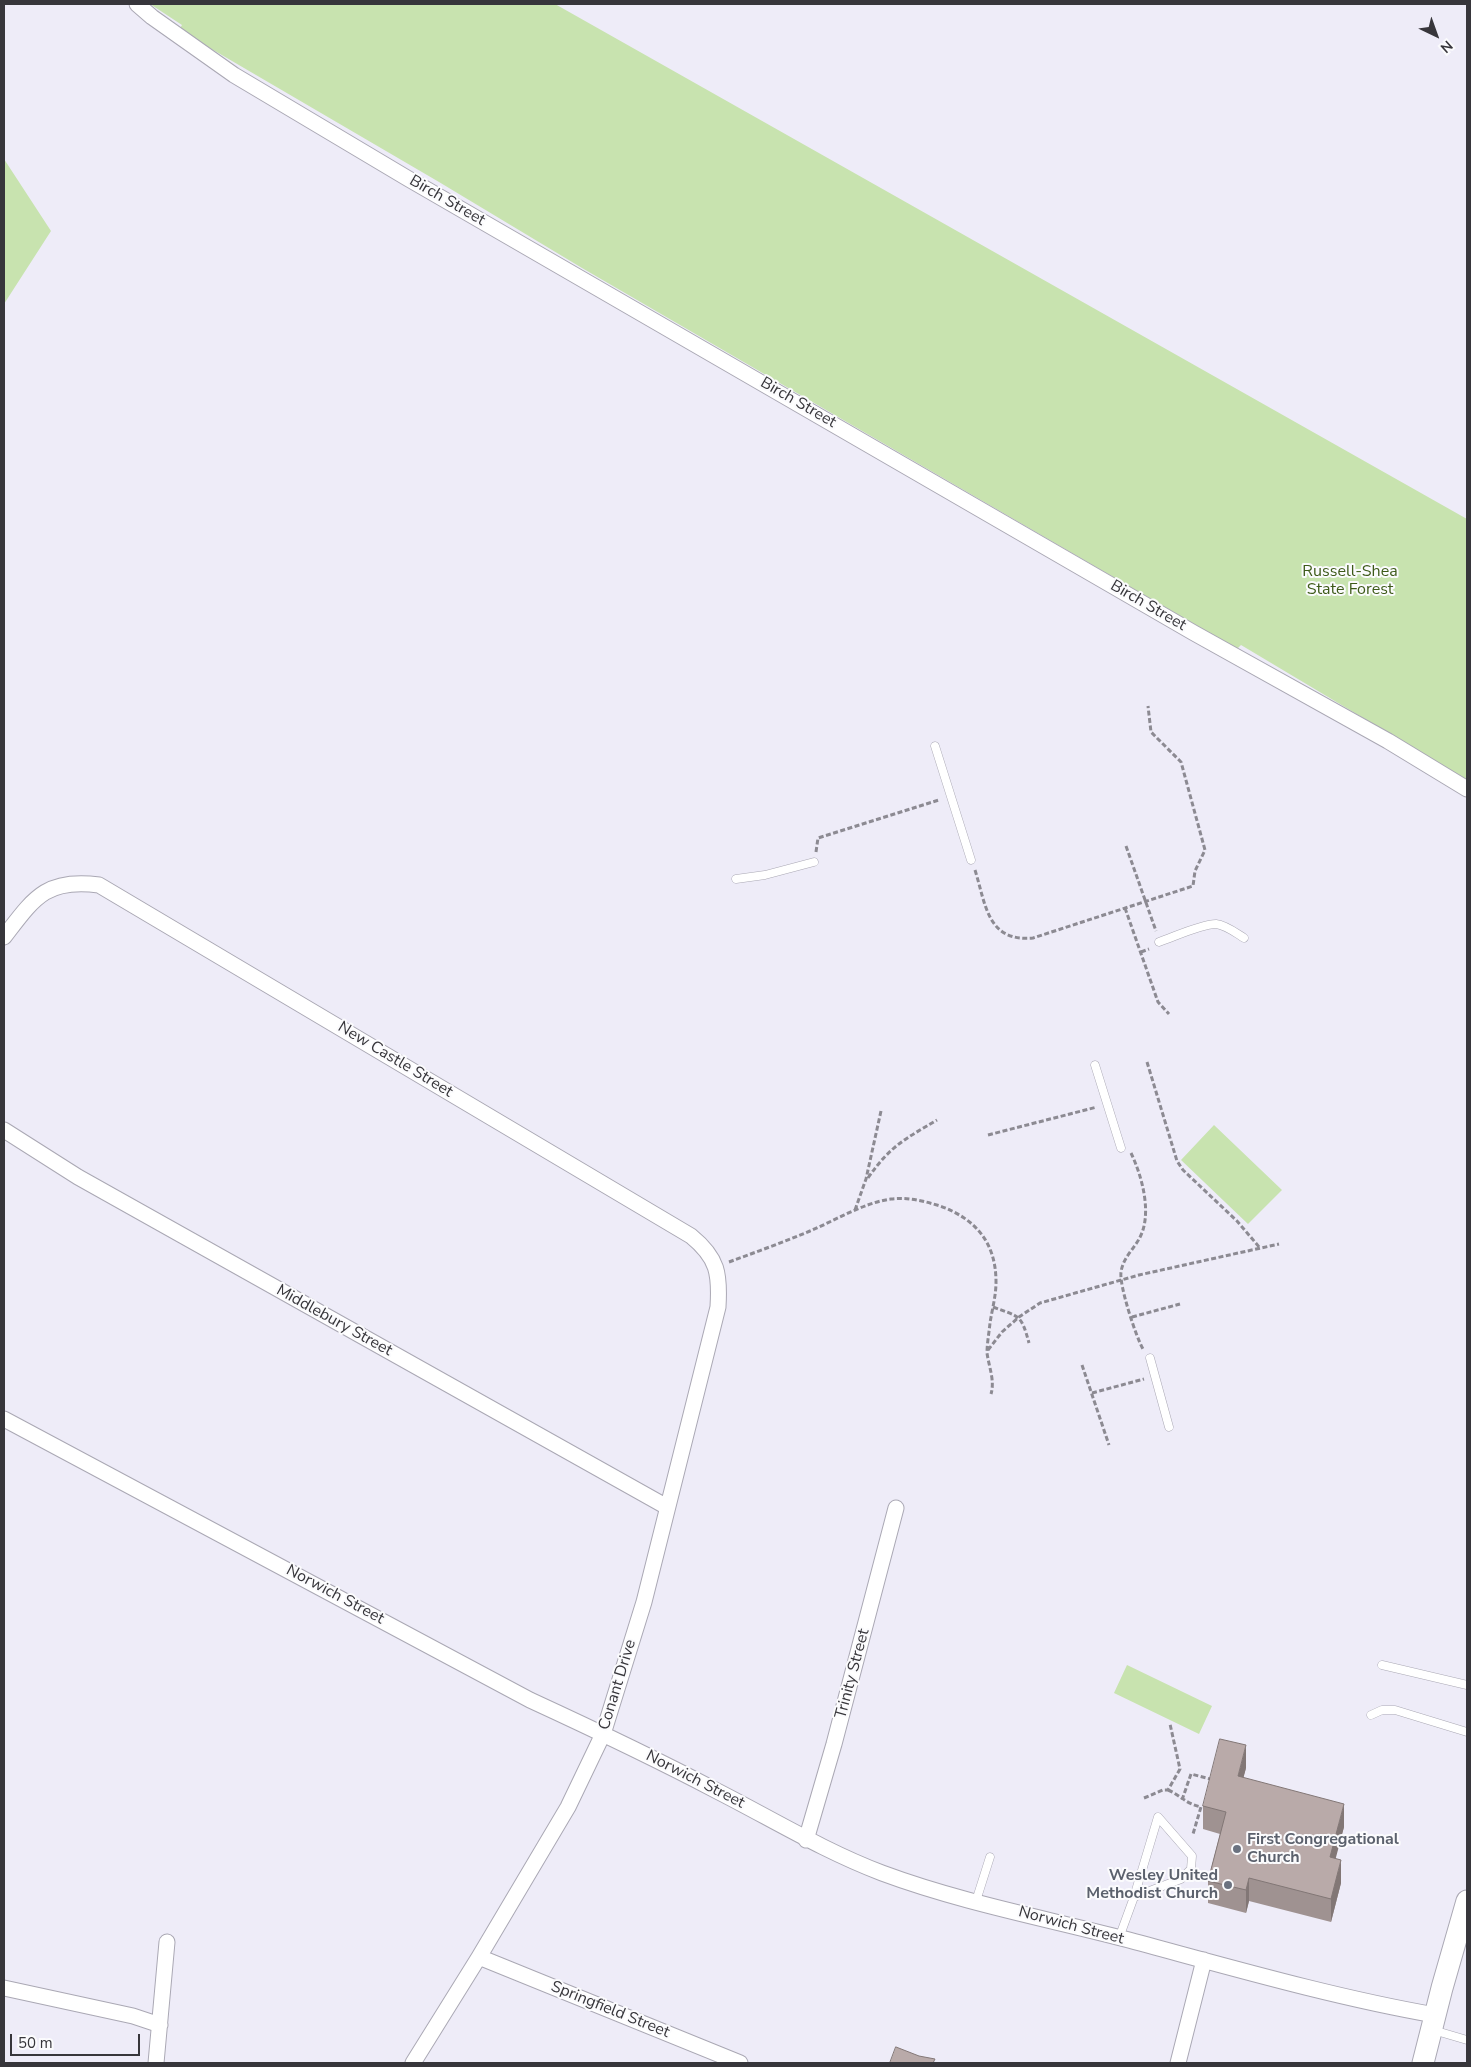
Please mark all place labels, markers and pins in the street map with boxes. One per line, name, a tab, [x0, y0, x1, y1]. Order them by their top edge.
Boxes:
place label: First Congregational Church	[1247, 1830, 1399, 1868]
marker: First Congregational Church	[1231, 1843, 1243, 1855]
place label: Wesley United Methodist Church	[1086, 1866, 1218, 1904]
marker: Wesley United Methodist Church	[1222, 1879, 1234, 1891]

